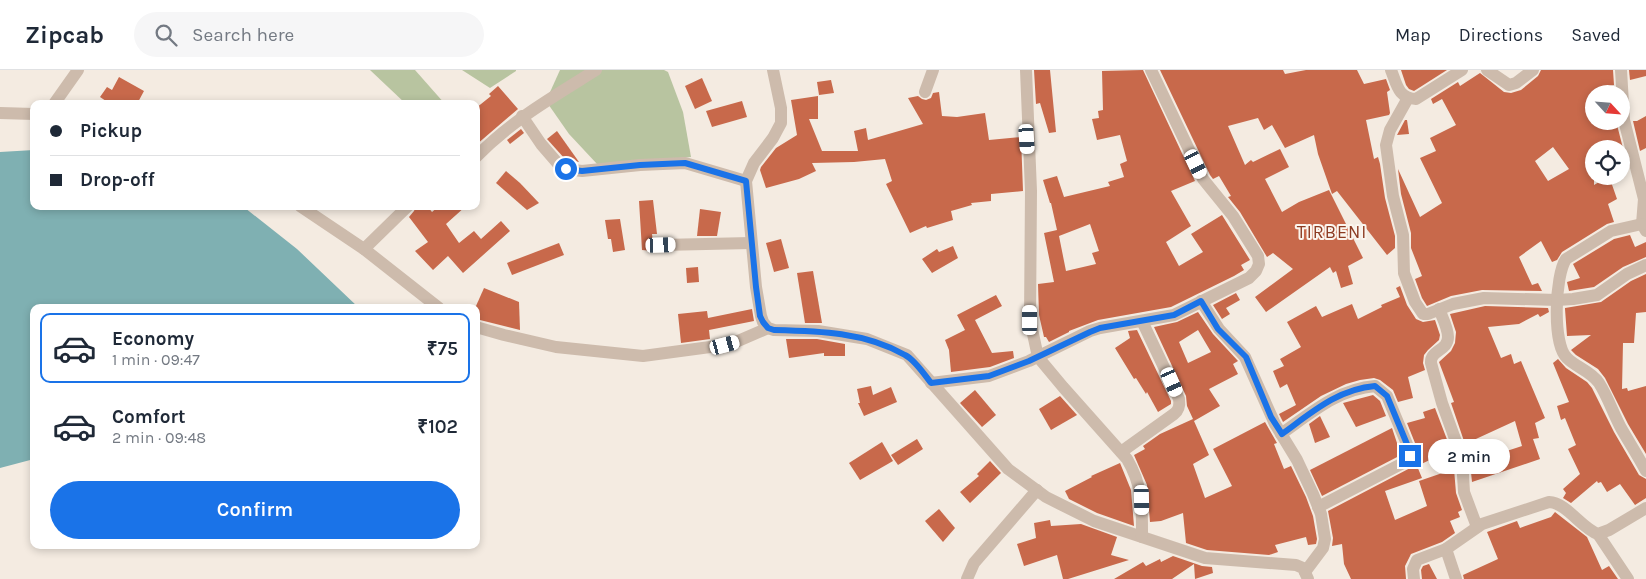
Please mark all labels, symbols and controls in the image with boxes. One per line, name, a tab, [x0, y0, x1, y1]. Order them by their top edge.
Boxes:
search box	[134, 12, 484, 57]
text: Zipcab	[25, 21, 104, 49]
icon: search	[152, 21, 180, 49]
text: Search here	[192, 24, 294, 46]
text: Map	[1395, 24, 1431, 46]
text: Directions	[1459, 24, 1543, 46]
text: Saved	[1571, 24, 1621, 46]
north arrow	[1585, 85, 1630, 130]
map controls	[1585, 85, 1630, 185]
text: Pickup	[80, 120, 142, 142]
car	[1018, 124, 1035, 154]
button: locate	[1585, 140, 1630, 185]
car	[1182, 147, 1209, 181]
route start	[555, 158, 577, 180]
text: Drop-off	[80, 169, 155, 191]
district label: TIRBENI	[1297, 221, 1367, 243]
car	[645, 237, 676, 253]
car	[1022, 305, 1037, 335]
icon: car	[52, 326, 97, 371]
text: Economy	[112, 328, 194, 350]
car	[708, 334, 741, 356]
text: ₹75	[427, 338, 458, 360]
text: 1 min · 09:47	[112, 350, 200, 369]
car	[1159, 365, 1184, 399]
icon: car	[52, 404, 97, 449]
text: Comfort	[112, 406, 186, 428]
text: ₹102	[417, 416, 458, 438]
text: 2 min · 09:48	[112, 428, 206, 447]
callout: 2 min	[1428, 438, 1510, 474]
route end	[1399, 445, 1421, 467]
text: 2 min	[1447, 447, 1491, 466]
button: Confirm	[50, 481, 460, 539]
car	[1134, 485, 1149, 515]

